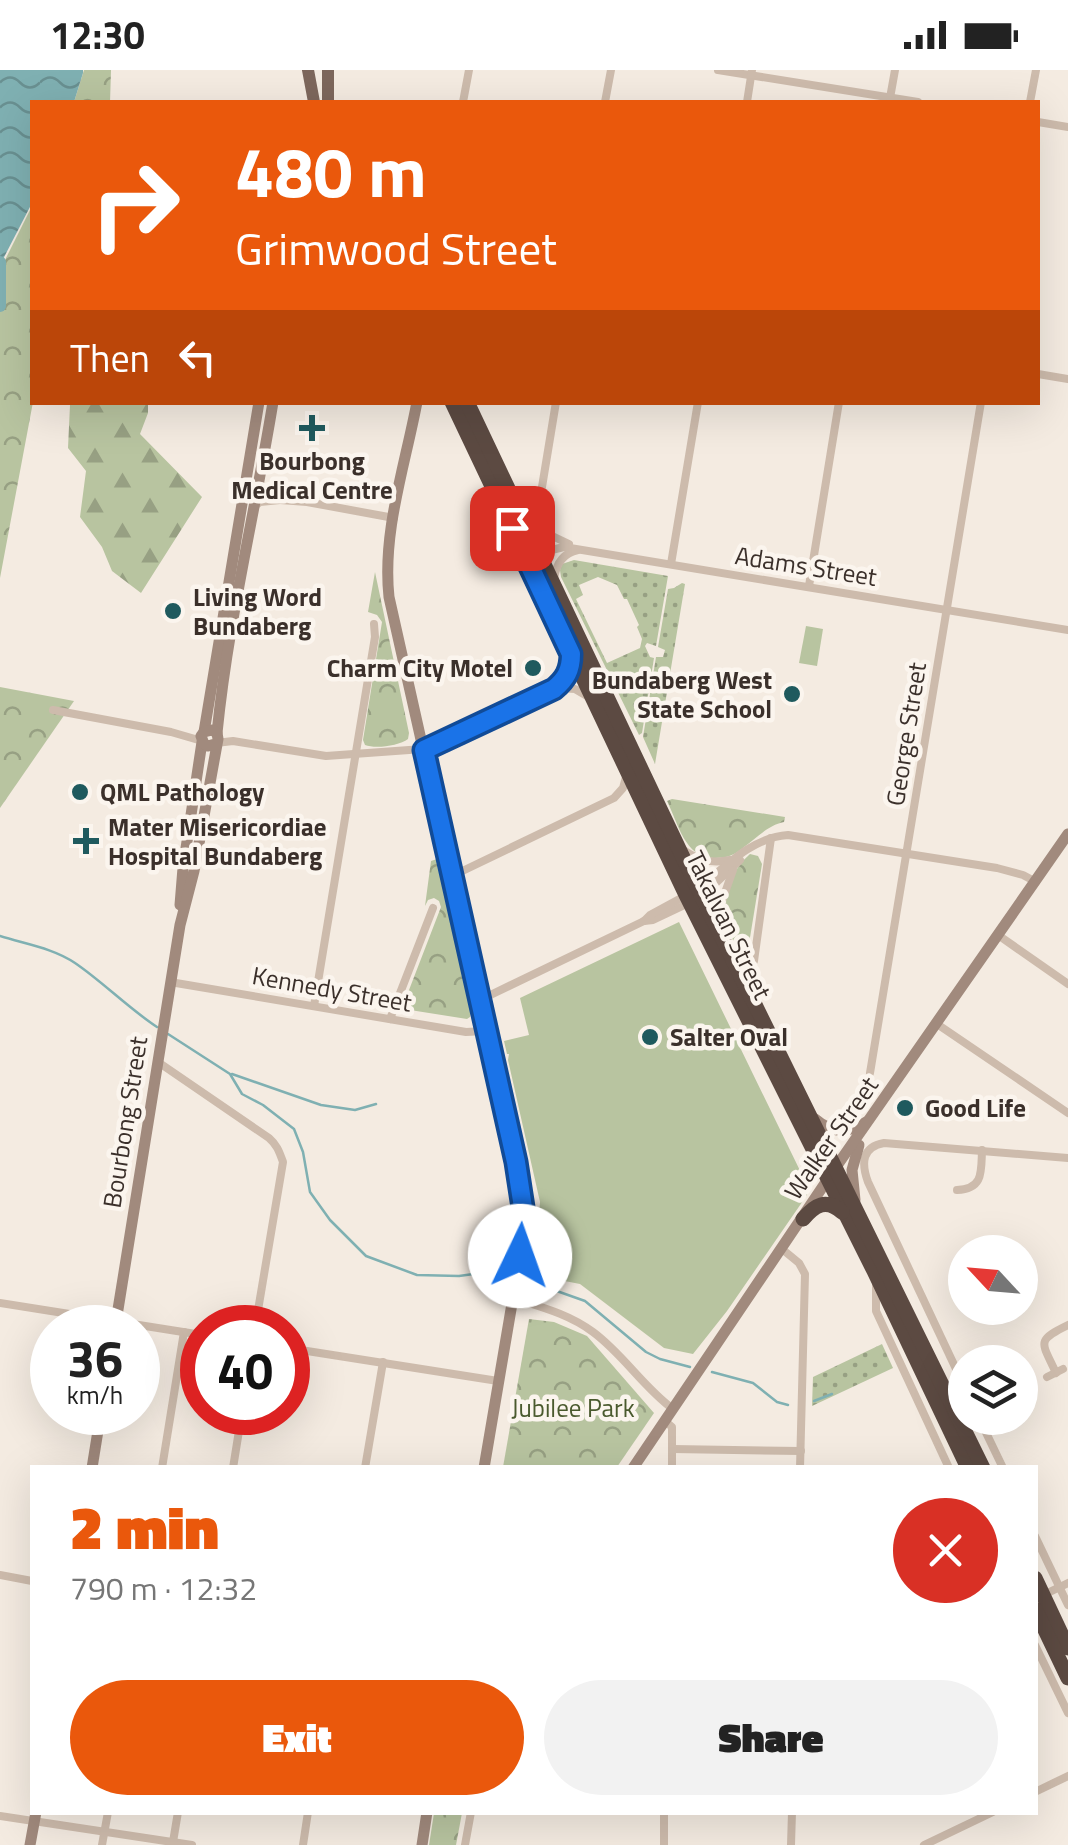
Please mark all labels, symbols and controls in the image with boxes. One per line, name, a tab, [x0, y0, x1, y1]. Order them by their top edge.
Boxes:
text: 12:30	[50, 6, 145, 64]
text: 480 m	[235, 118, 427, 224]
icon: right	[70, 140, 200, 270]
text: Grimwood Street	[235, 214, 557, 282]
text: Then	[70, 329, 150, 387]
icon: left	[170, 330, 225, 385]
marker: Bourbong Medical Centre	[299, 415, 325, 441]
place label: Bourbong Medical Centre	[231, 442, 393, 509]
pin	[470, 486, 555, 571]
icon: arrive	[485, 501, 540, 556]
street label: Adams Street	[732, 536, 880, 596]
place label: Living Word Bundaberg	[193, 578, 322, 645]
marker: Living Word Bundaberg	[162, 600, 184, 622]
place label: Charm City Motel	[327, 649, 513, 687]
marker: Charm City Motel	[522, 657, 544, 679]
street label: George Street	[876, 659, 936, 809]
place label: Bundaberg West State School	[592, 661, 772, 728]
marker: Bundaberg West State School	[781, 683, 803, 705]
place label: QML Pathology	[100, 773, 265, 811]
marker: QML Pathology	[69, 781, 91, 803]
place label: Mater Misericordiae Hospital Bundaberg	[108, 808, 326, 875]
marker: Mater Misericordiae Hospital Bundaberg	[73, 828, 99, 854]
street label: Takalvan Street	[677, 844, 782, 1006]
street label: Kennedy Street	[249, 956, 415, 1022]
place label: Salter Oval	[670, 1018, 788, 1056]
marker: Salter Oval	[639, 1026, 661, 1048]
street label: Bourbong Street	[93, 1033, 157, 1210]
street label: Walker Street	[774, 1068, 888, 1207]
place label: Good Life	[925, 1089, 1026, 1127]
marker: Good Life	[894, 1097, 916, 1119]
position arrow	[468, 1204, 572, 1308]
north arrow	[948, 1235, 1038, 1325]
map controls	[948, 1235, 1038, 1435]
speed limit sign: 40	[180, 1305, 310, 1435]
text: 36	[67, 1320, 123, 1396]
button: layers	[948, 1345, 1038, 1435]
text: km/h	[67, 1376, 123, 1414]
park label: Jubilee Park	[511, 1389, 635, 1427]
text: 2 min	[70, 1481, 219, 1572]
button: close	[893, 1498, 998, 1603]
text: 790 m · 12:32	[70, 1564, 257, 1612]
button: Exit	[70, 1680, 524, 1795]
button: Share	[544, 1680, 998, 1795]

